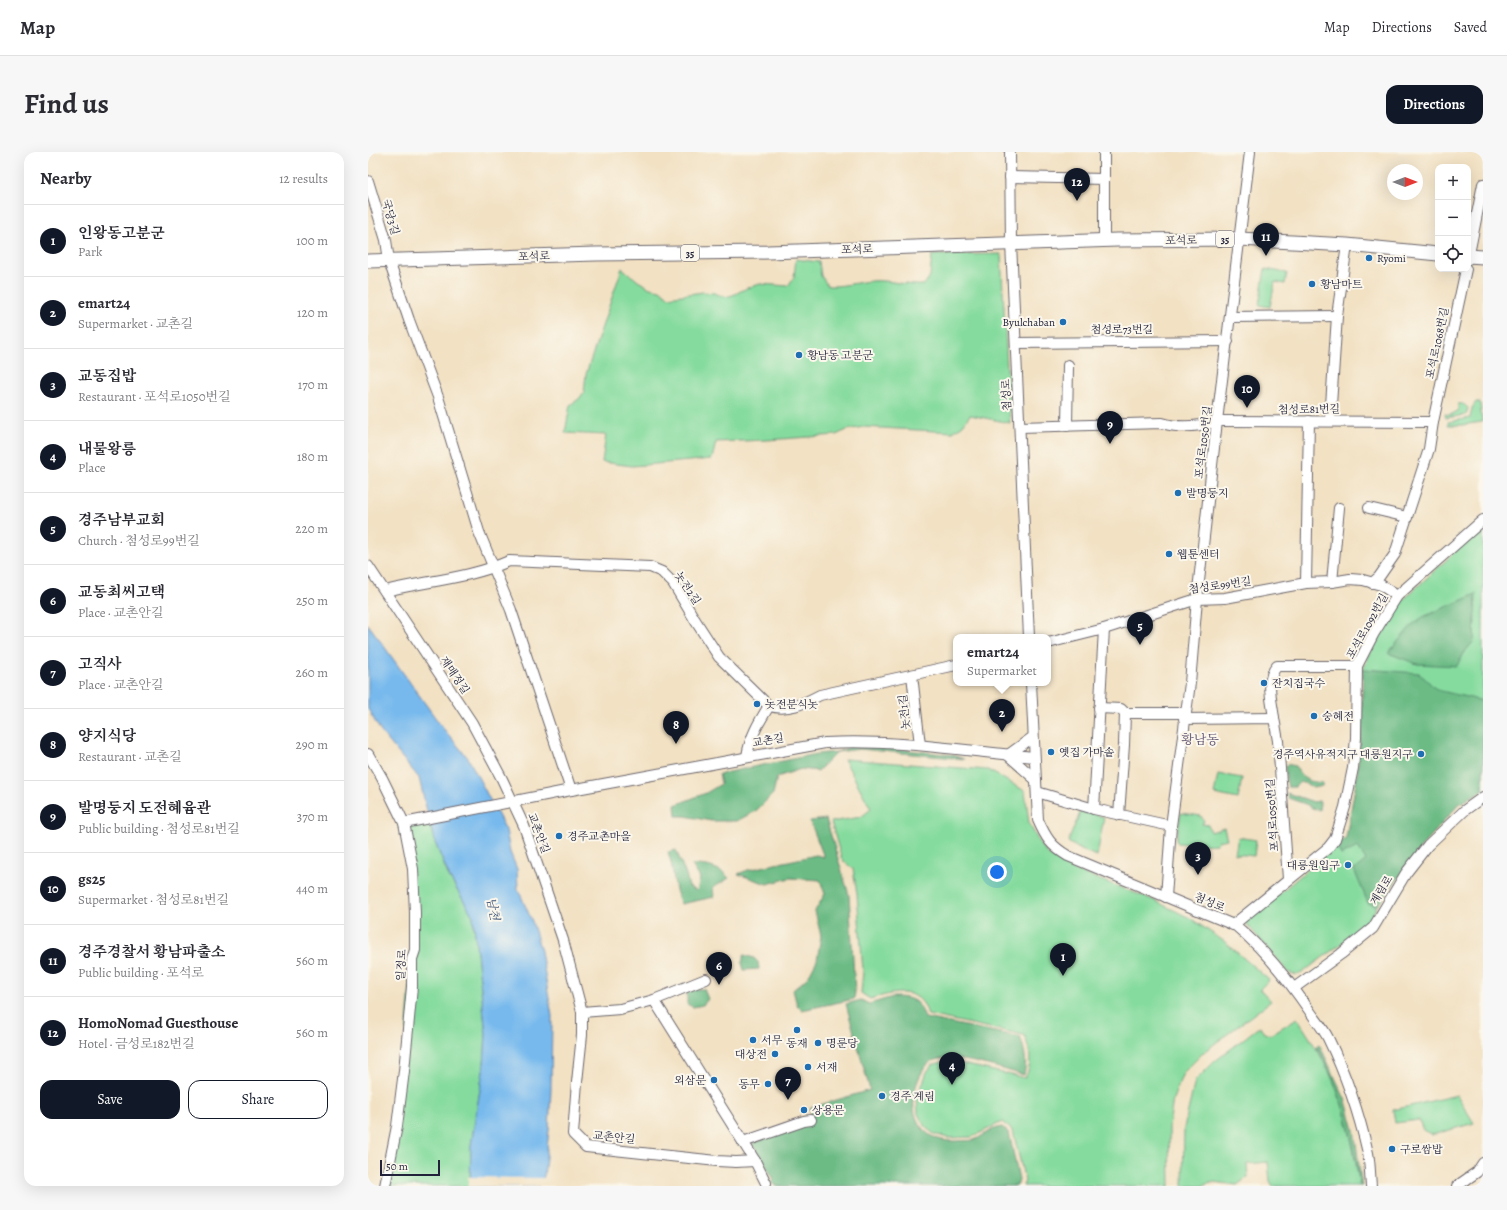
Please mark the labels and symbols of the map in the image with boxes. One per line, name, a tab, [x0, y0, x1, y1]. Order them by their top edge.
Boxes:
north arrow	[1387, 164, 1423, 200]
pin: 12	[1064, 168, 1090, 201]
street label: 국당3길	[378, 198, 403, 237]
pin: 11	[1253, 223, 1279, 256]
road number: 35	[1216, 231, 1234, 247]
street label: 포석로	[1165, 233, 1197, 248]
street label: 포석로	[841, 241, 874, 258]
road number: 35	[681, 245, 699, 261]
street label: 포석로	[518, 248, 551, 265]
place label: Ryomi	[1377, 251, 1406, 266]
marker: Ryomi	[1364, 253, 1374, 263]
place label: 황남마트	[1320, 277, 1363, 292]
marker: 황남마트	[1307, 279, 1317, 289]
street label: 포석로1068번길	[1423, 306, 1452, 380]
place label: Byulchaban	[1003, 315, 1055, 330]
marker: Byulchaban	[1058, 317, 1068, 327]
street label: 첨성로73번길	[1091, 322, 1153, 337]
place label: 황남동 고분군	[807, 348, 873, 363]
marker: 황남동 고분군	[794, 350, 804, 360]
pin: 10	[1234, 375, 1260, 408]
street label: 첨성로	[998, 378, 1015, 411]
street label: 첨성로81번길	[1278, 401, 1340, 418]
street label: 포석로1050번길	[1192, 405, 1215, 479]
pin: 9	[1097, 411, 1123, 444]
place label: 발명둥지	[1186, 486, 1229, 501]
marker: 발명둥지	[1173, 488, 1183, 498]
place label: 웹툰센터	[1177, 547, 1220, 562]
marker: 웹툰센터	[1164, 549, 1174, 559]
street label: 놋전2길	[671, 569, 704, 608]
street label: 첨성로99번길	[1188, 574, 1252, 597]
street label: 포석로1092번길	[1343, 591, 1392, 662]
pin: 5	[1127, 612, 1153, 645]
street label: 재매정길	[436, 653, 473, 697]
place label: 잔치집국수	[1272, 676, 1326, 691]
marker: 잔치집국수	[1259, 678, 1269, 688]
street label: 놋전1길	[895, 693, 914, 730]
place label: 놋전분식놋	[765, 697, 819, 712]
marker: 놋전분식놋	[752, 699, 762, 709]
pin: 2	[989, 699, 1015, 732]
place label: 숭혜전	[1322, 709, 1354, 724]
pin: 8	[663, 711, 689, 744]
marker: 숭혜전	[1309, 711, 1319, 721]
street label: 교촌길	[751, 730, 785, 751]
district label: 황남동	[1181, 731, 1219, 748]
place label: 옛집 가마솥	[1059, 745, 1115, 760]
marker: 옛집 가마솥	[1046, 747, 1056, 757]
place label: 경주역사유적지구 대릉원지구	[1273, 747, 1413, 762]
marker: 경주역사유적지구 대릉원지구	[1416, 749, 1426, 759]
street label: 포석로1050번길	[1262, 778, 1283, 852]
street label: 교촌안길	[524, 811, 553, 856]
place label: 경주교촌마을	[567, 829, 631, 844]
marker: 경주교촌마을	[554, 831, 564, 841]
pin: 3	[1185, 842, 1211, 875]
place label: 대릉원입구	[1287, 858, 1340, 873]
marker: 대릉원입구	[1343, 860, 1353, 870]
your location	[987, 862, 1007, 882]
street label: 계림로	[1367, 872, 1396, 908]
street label: 첨성로	[1192, 889, 1228, 916]
water label: 남천	[483, 896, 504, 923]
pin: 1	[1050, 943, 1076, 976]
street label: 일정로	[393, 948, 410, 981]
pin: 6	[706, 952, 732, 985]
marker: 동재	[792, 1025, 802, 1035]
place label: 서무	[761, 1033, 783, 1048]
marker: 서무	[748, 1035, 758, 1045]
place label: 동재	[786, 1036, 808, 1051]
place label: 명룬당	[826, 1036, 858, 1051]
marker: 명룬당	[813, 1038, 823, 1048]
place label: 대상전	[735, 1047, 767, 1062]
marker: 대상전	[770, 1049, 780, 1059]
pin: 4	[939, 1052, 965, 1085]
place label: 서재	[816, 1060, 837, 1075]
marker: 서재	[803, 1062, 813, 1072]
pin: 7	[775, 1067, 801, 1100]
place label: 외삼문	[674, 1073, 706, 1088]
marker: 외삼문	[709, 1075, 719, 1085]
place label: 동무	[739, 1077, 760, 1092]
marker: 동무	[763, 1079, 773, 1089]
place label: 경주 계림	[890, 1089, 935, 1104]
marker: 경주 계림	[877, 1091, 887, 1101]
place label: 상용문	[812, 1103, 844, 1118]
marker: 상용문	[799, 1105, 809, 1115]
street label: 교촌안길	[592, 1128, 636, 1147]
place label: 구로쌈밥	[1400, 1142, 1443, 1157]
marker: 구로쌈밥	[1387, 1144, 1397, 1154]
scale bar	[380, 1158, 440, 1177]

